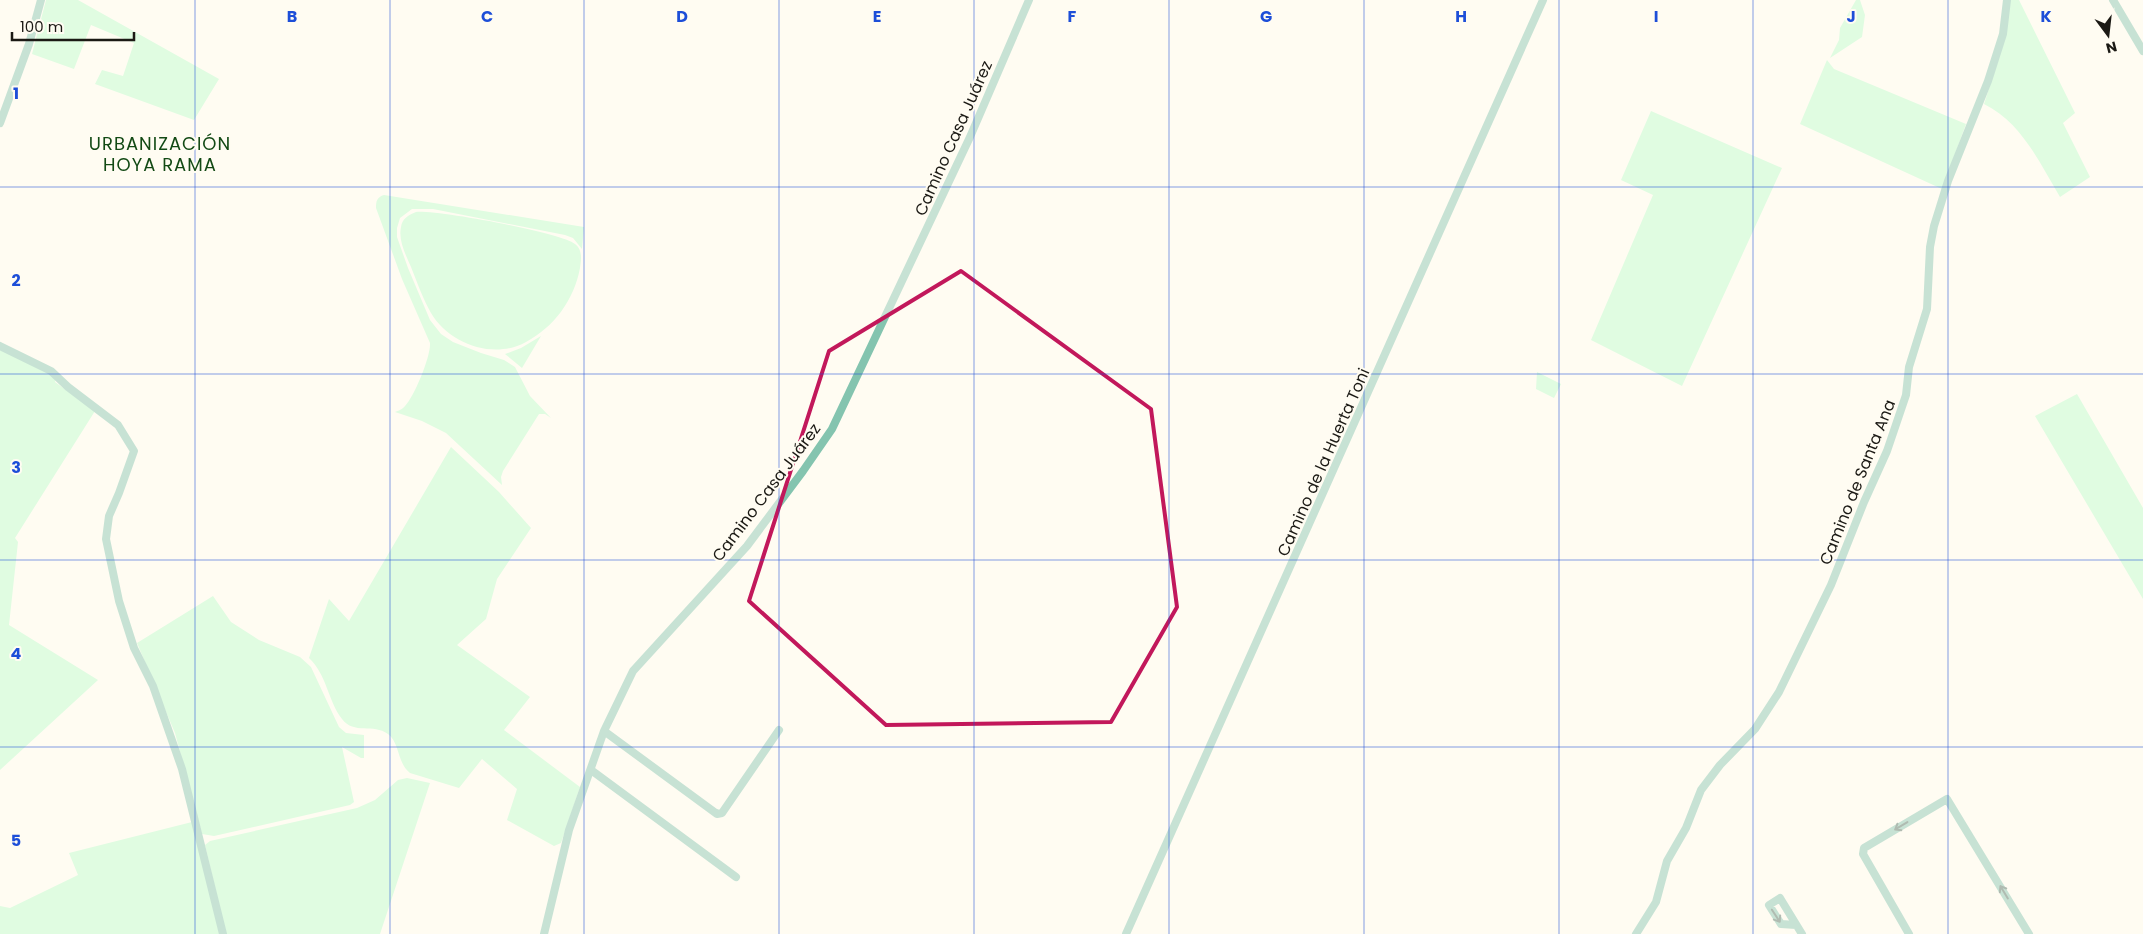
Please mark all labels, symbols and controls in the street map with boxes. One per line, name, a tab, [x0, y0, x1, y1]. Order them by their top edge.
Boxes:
text: B	[287, 5, 297, 28]
text: C	[481, 5, 493, 28]
text: D	[676, 5, 688, 28]
text: E	[873, 5, 881, 28]
text: F	[1068, 5, 1077, 28]
text: G	[1260, 5, 1272, 28]
text: H	[1455, 5, 1467, 28]
text: I	[1654, 5, 1658, 28]
text: J	[1846, 5, 1856, 28]
text: K	[2040, 5, 2052, 28]
scale bar	[12, 10, 135, 42]
north arrow	[2083, 10, 2133, 60]
text: 100 m	[20, 16, 63, 37]
text: N	[2104, 37, 2119, 59]
street label: Camino Casa Juárez	[909, 57, 998, 219]
text: 1	[13, 82, 19, 105]
district label: URBANIZACIÓN HOYA RAMA	[89, 131, 231, 177]
text: 2	[11, 269, 21, 292]
street label: Camino de la Huerta Toni	[1272, 365, 1375, 560]
street label: Camino de Santa Ana	[1814, 396, 1901, 568]
street label: Camino Casa Juárez	[707, 418, 826, 566]
text: 3	[11, 456, 21, 479]
text: 4	[11, 642, 22, 665]
one-way arrow	[1895, 821, 1909, 831]
text: 5	[11, 829, 21, 852]
one-way arrow	[1998, 886, 2008, 900]
one-way arrow	[1771, 909, 1781, 923]

